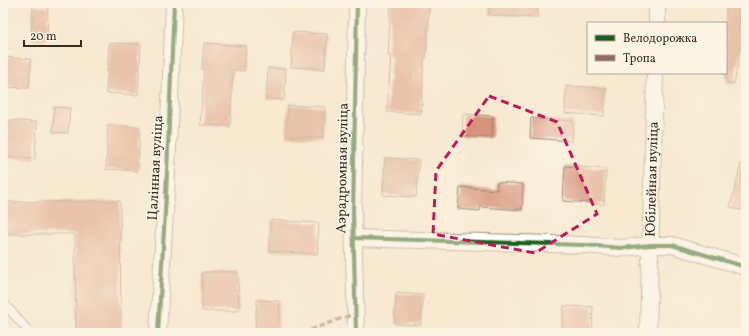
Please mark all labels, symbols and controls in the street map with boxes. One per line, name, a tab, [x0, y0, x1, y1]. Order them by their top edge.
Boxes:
scale bar	[24, 22, 81, 48]
legend	[587, 22, 727, 74]
text: 20 m	[30, 29, 57, 45]
text: Велодорожка	[623, 31, 697, 47]
text: Тропа	[623, 51, 656, 67]
street label: Аэрадромная вуліца	[332, 102, 354, 234]
street label: Цалінная вуліца	[144, 115, 168, 221]
street label: Юбілейная вуліца	[641, 121, 663, 237]

